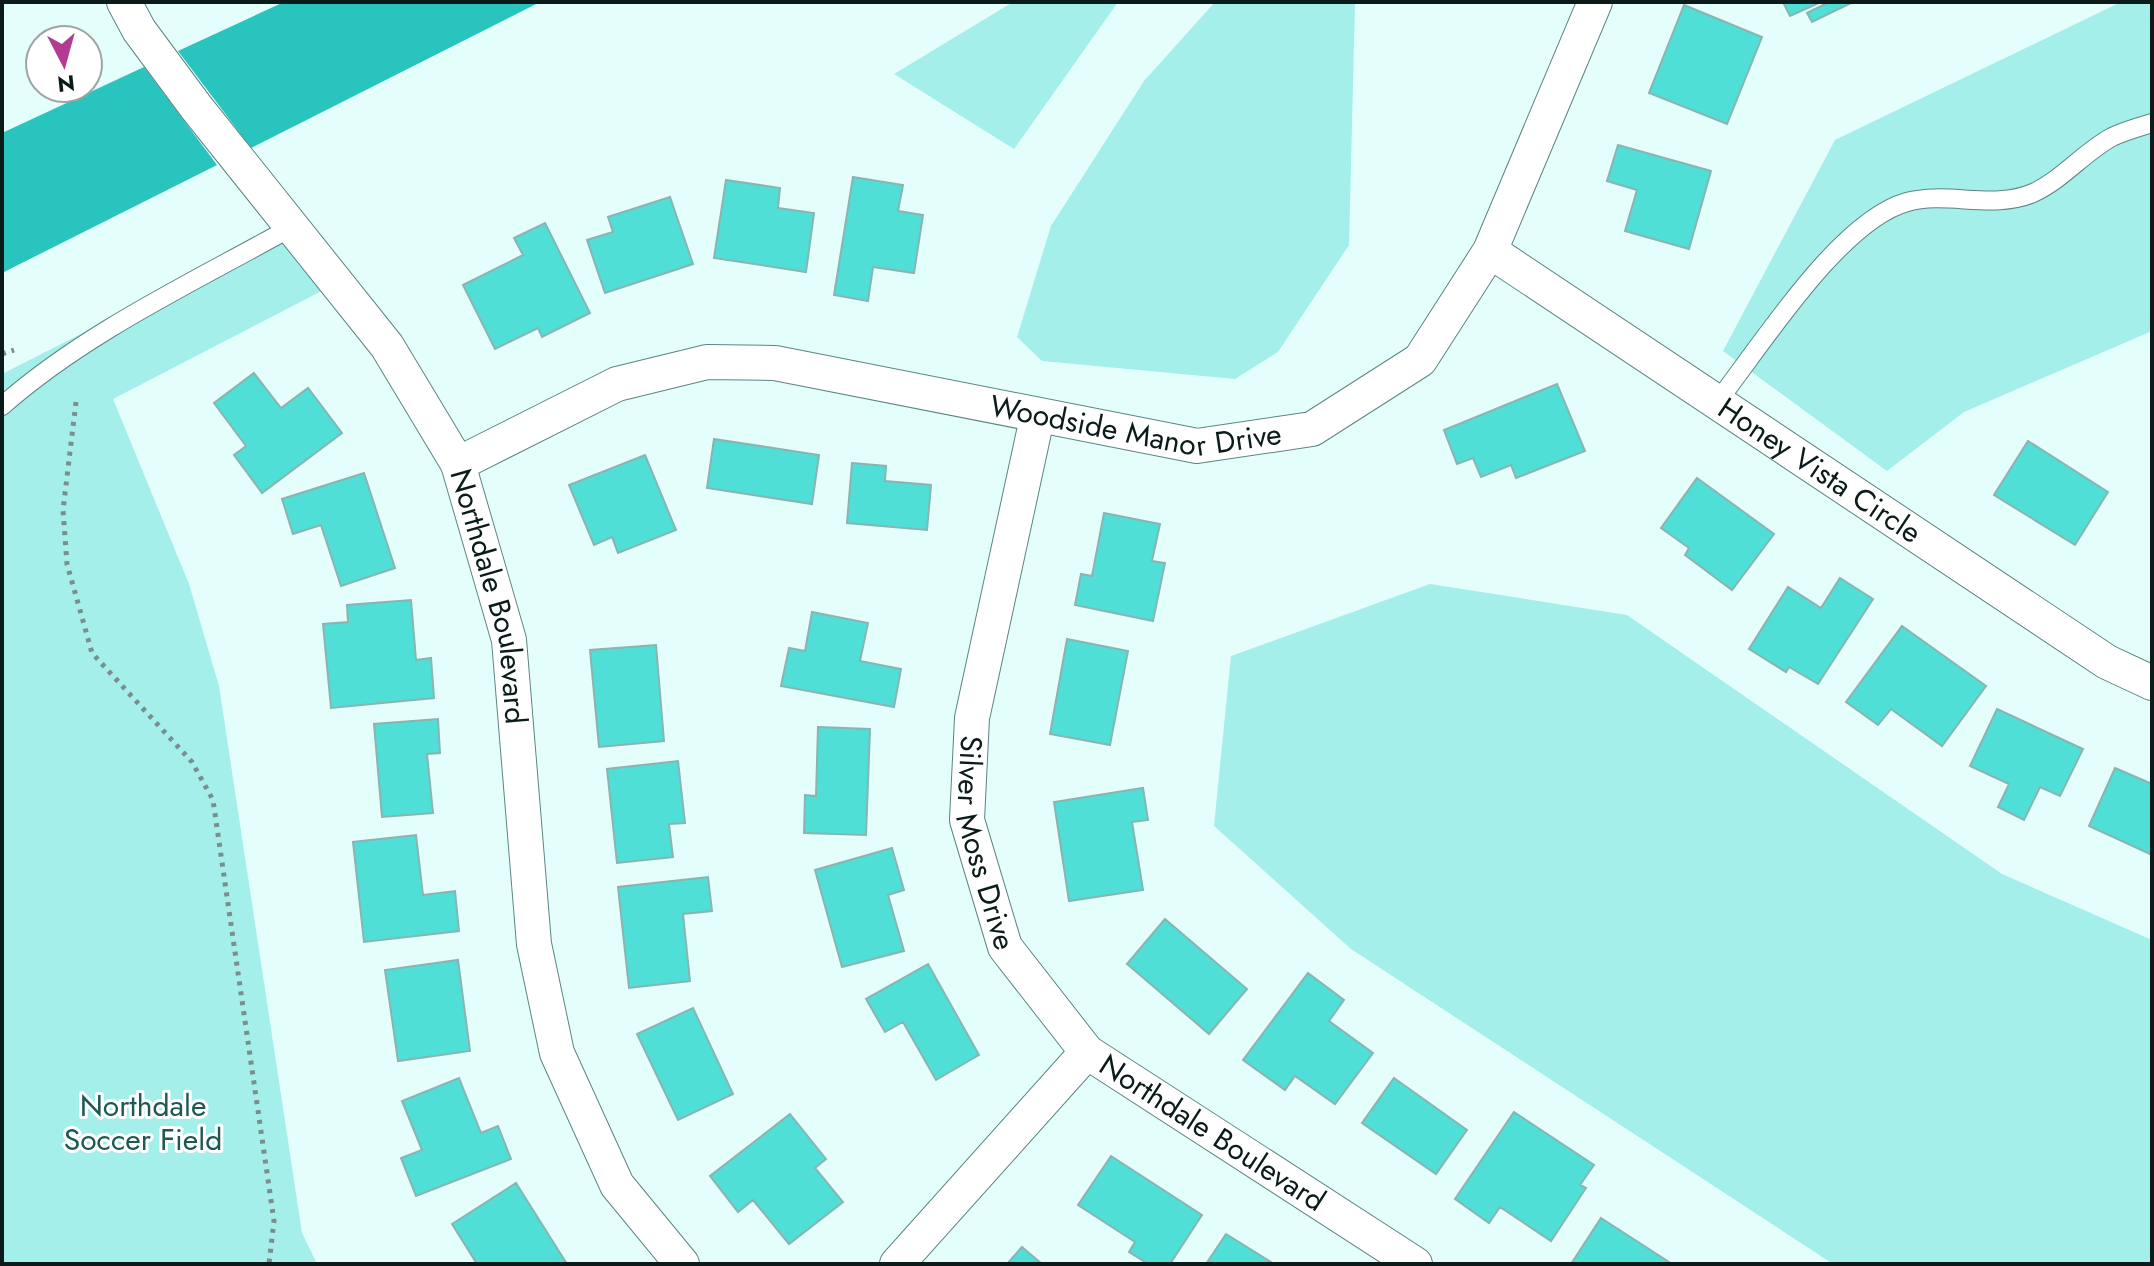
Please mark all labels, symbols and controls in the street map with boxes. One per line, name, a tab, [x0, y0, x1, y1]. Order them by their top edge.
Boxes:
north arrow	[24, 24, 104, 104]
text: N	[56, 67, 76, 101]
street label: Woodside Manor Drive	[986, 384, 1284, 467]
street label: Honey Vista Circle	[1710, 387, 1930, 553]
street label: Northdale Boulevard	[439, 464, 538, 726]
street label: Silver Moss Drive	[945, 734, 1027, 955]
street label: Northdale Boulevard	[1091, 1043, 1334, 1222]
park label: Northdale Soccer Field	[64, 1084, 222, 1161]

